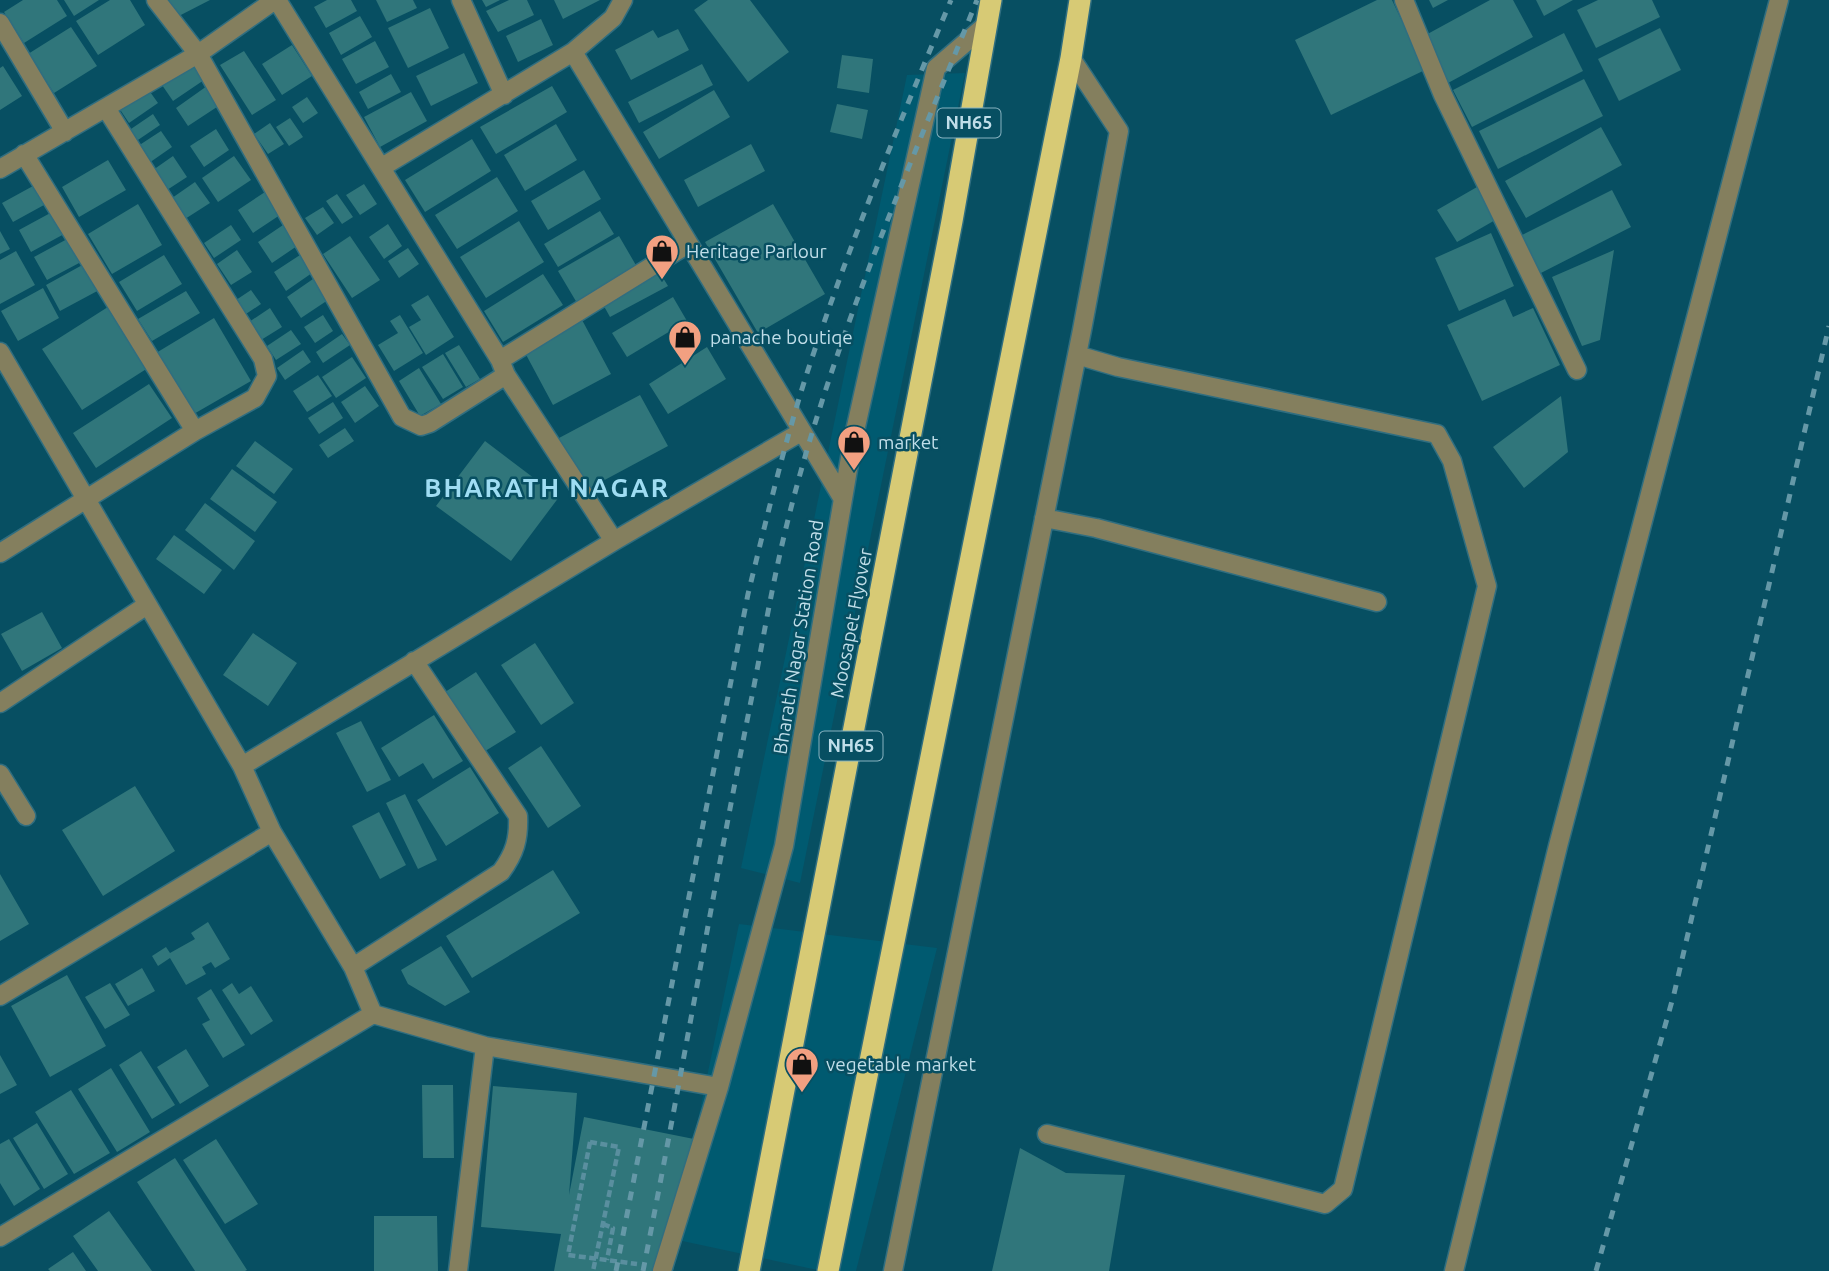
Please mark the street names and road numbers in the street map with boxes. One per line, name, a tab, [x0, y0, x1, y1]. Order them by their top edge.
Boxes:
road number: NH65	[937, 109, 1000, 138]
street label: Bharath Nagar Station Road	[769, 518, 827, 756]
street label: Moosapet Flyover	[826, 546, 876, 700]
road number: NH65	[820, 732, 882, 760]

